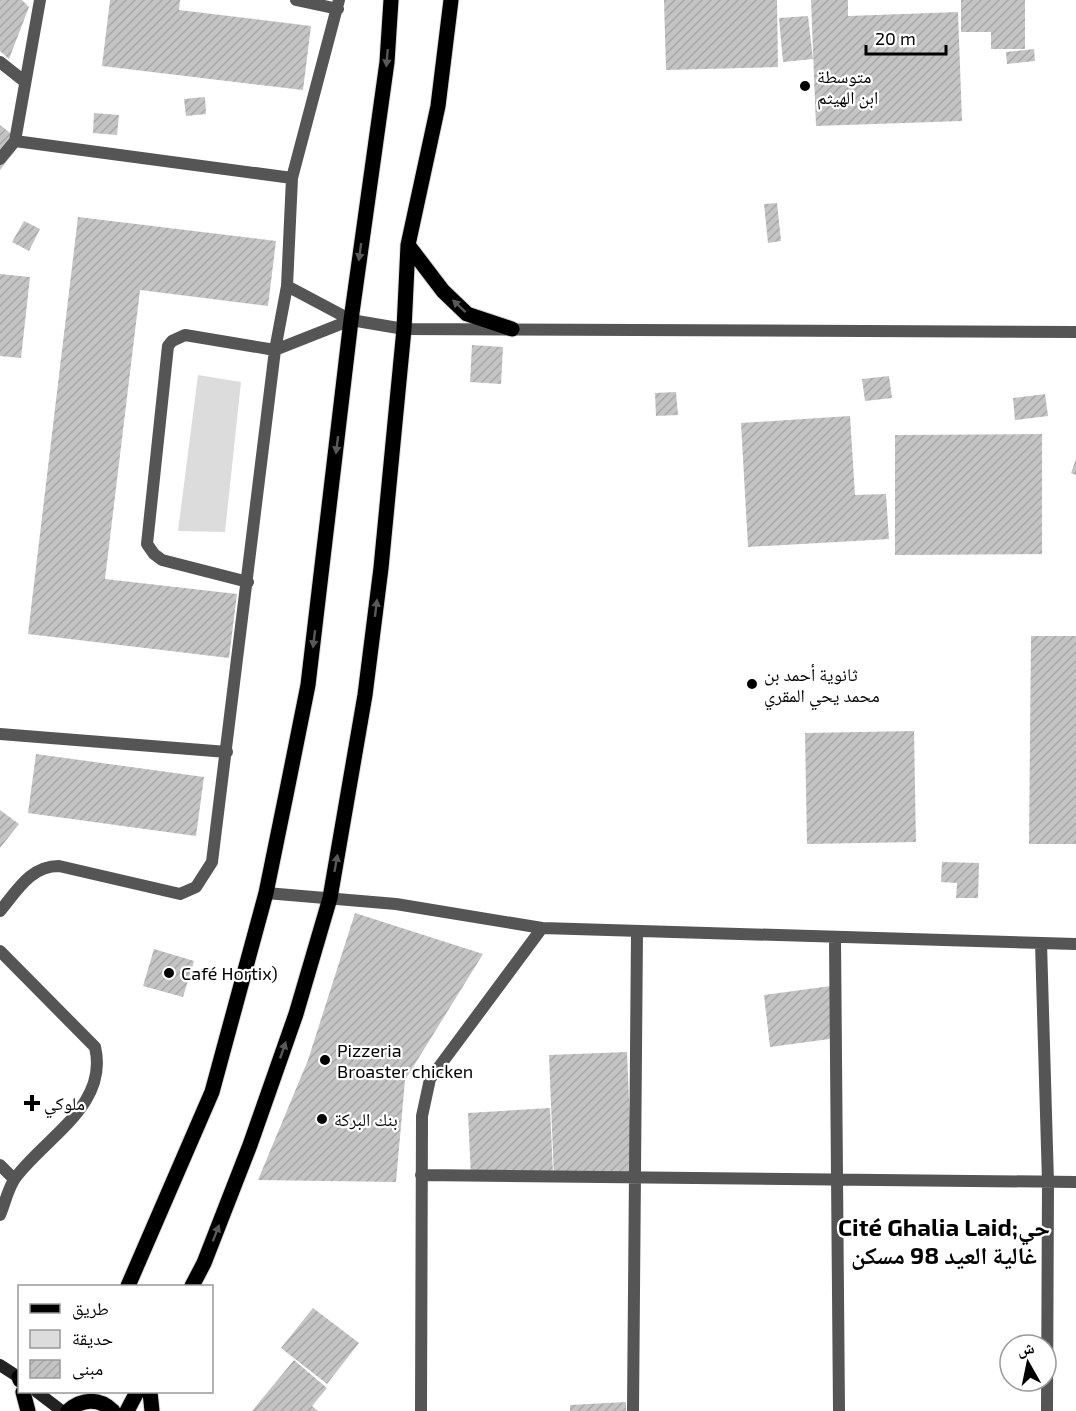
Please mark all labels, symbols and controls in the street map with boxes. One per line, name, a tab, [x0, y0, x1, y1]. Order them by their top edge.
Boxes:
scale bar	[866, 18, 946, 56]
text: 20 m	[875, 27, 916, 49]
one-way arrow	[382, 49, 392, 68]
place label: متوسطة ابن الهيثم	[817, 65, 878, 110]
marker: متوسطة ابن الهيثم	[798, 79, 812, 93]
one-way arrow	[356, 242, 365, 261]
one-way arrow	[452, 299, 467, 313]
one-way arrow	[333, 436, 342, 455]
one-way arrow	[371, 598, 381, 617]
one-way arrow	[309, 629, 318, 648]
place label: ثانوية أحمد بن محمد يحي المقري	[764, 663, 880, 711]
marker: ثانوية أحمد بن محمد يحي المقري	[745, 677, 759, 691]
one-way arrow	[332, 853, 341, 872]
place label: Café Hortix)	[181, 962, 278, 984]
marker: Café Hortix)	[162, 966, 176, 980]
place label: Pizzeria Broaster chicken	[337, 1039, 473, 1082]
one-way arrow	[279, 1041, 289, 1059]
marker: Pizzeria Broaster chicken	[318, 1053, 332, 1067]
place label: ملوكي	[44, 1092, 85, 1119]
marker: ملوكي	[25, 1096, 39, 1110]
place label: بنك البركة	[334, 1108, 398, 1131]
marker: بنك البركة	[315, 1112, 329, 1126]
district label: Cité Ghalia Laid;حي غالية العيد 98 مسكن	[838, 1212, 1050, 1270]
one-way arrow	[211, 1224, 221, 1242]
legend	[18, 1285, 213, 1393]
text: طريق	[72, 1297, 109, 1320]
text: حديقة	[72, 1327, 113, 1349]
north arrow	[998, 1333, 1058, 1393]
text: ش	[1016, 1337, 1036, 1359]
text: مبنى	[72, 1357, 103, 1380]

